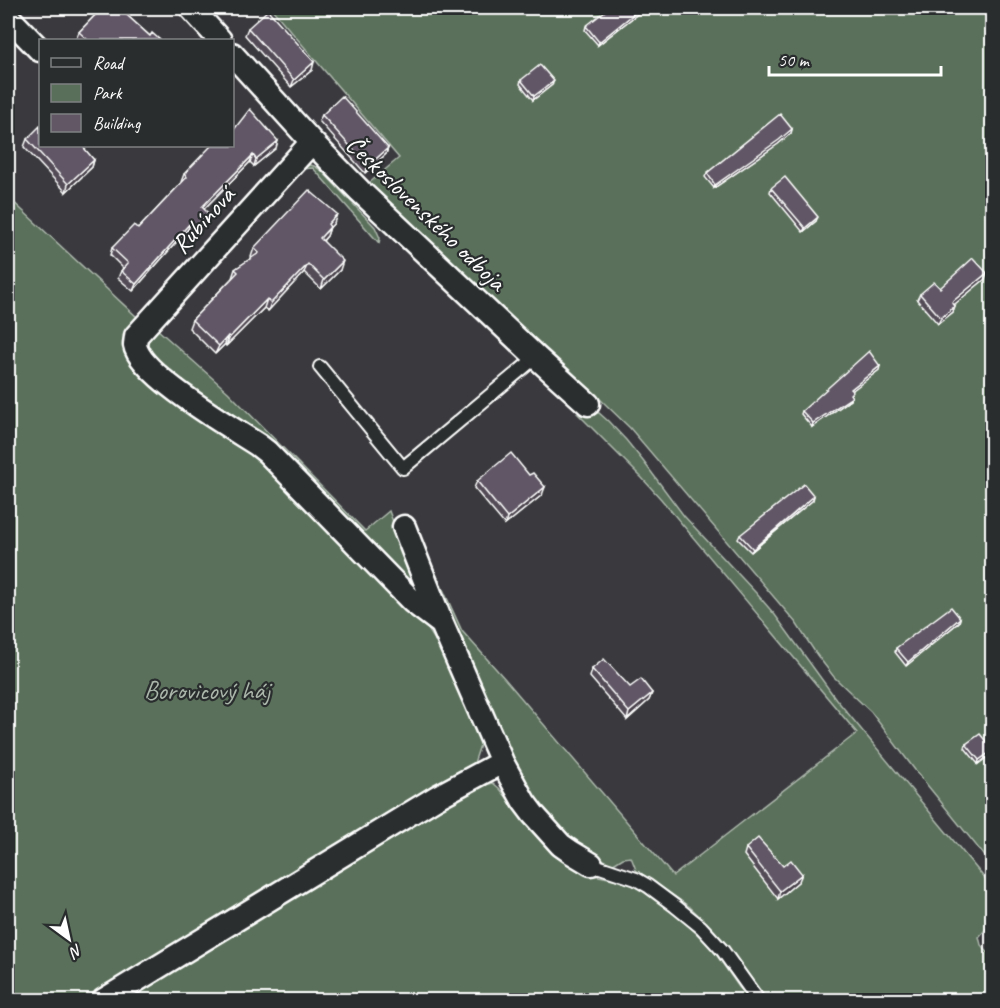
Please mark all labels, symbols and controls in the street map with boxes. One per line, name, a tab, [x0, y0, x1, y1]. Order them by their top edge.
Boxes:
legend	[39, 39, 234, 147]
scale bar	[769, 39, 942, 77]
text: 50 m	[778, 49, 811, 71]
text: Road	[93, 52, 126, 74]
text: Park	[93, 82, 123, 104]
text: Building	[93, 112, 142, 134]
street label: Československého odboja	[339, 128, 514, 299]
street label: Rubínová	[164, 177, 244, 261]
park label: Borovicový háj	[144, 674, 273, 707]
north arrow	[39, 909, 99, 969]
text: N	[64, 940, 86, 964]

